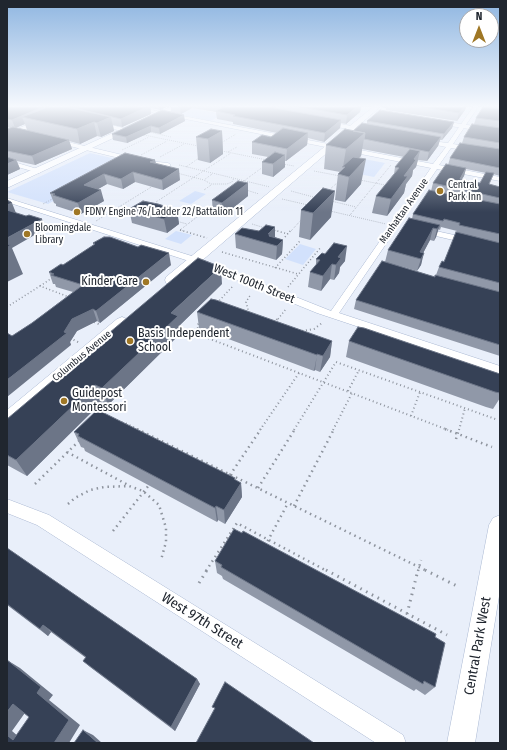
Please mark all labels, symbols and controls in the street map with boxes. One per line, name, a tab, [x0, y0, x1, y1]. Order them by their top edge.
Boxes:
north arrow	[459, 8, 499, 48]
text: N	[476, 10, 482, 23]
street label: Manhattan Avenue	[377, 176, 431, 246]
place label: Central Park Inn	[448, 179, 481, 202]
marker: Central Park Inn	[435, 186, 445, 196]
place label: FDNY Engine 76/Ladder 22/Battalion 11	[85, 206, 243, 218]
marker: FDNY Engine 76/Ladder 22/Battalion 11	[72, 207, 82, 217]
place label: Bloomingdale Library	[35, 222, 91, 246]
marker: Bloomingdale Library	[22, 229, 32, 239]
street label: West 100th Street	[211, 261, 297, 307]
place label: Kinder Care	[81, 275, 138, 289]
marker: Kinder Care	[141, 277, 151, 287]
place label: Basis Independent School	[138, 327, 230, 355]
street label: Columbus Avenue	[50, 328, 114, 384]
marker: Basis Independent School	[125, 336, 135, 346]
place label: Guidepost Montessori	[72, 387, 126, 415]
marker: Guidepost Montessori	[59, 396, 69, 406]
street label: West 97th Street	[158, 589, 246, 653]
street label: Central Park West	[461, 595, 495, 697]

